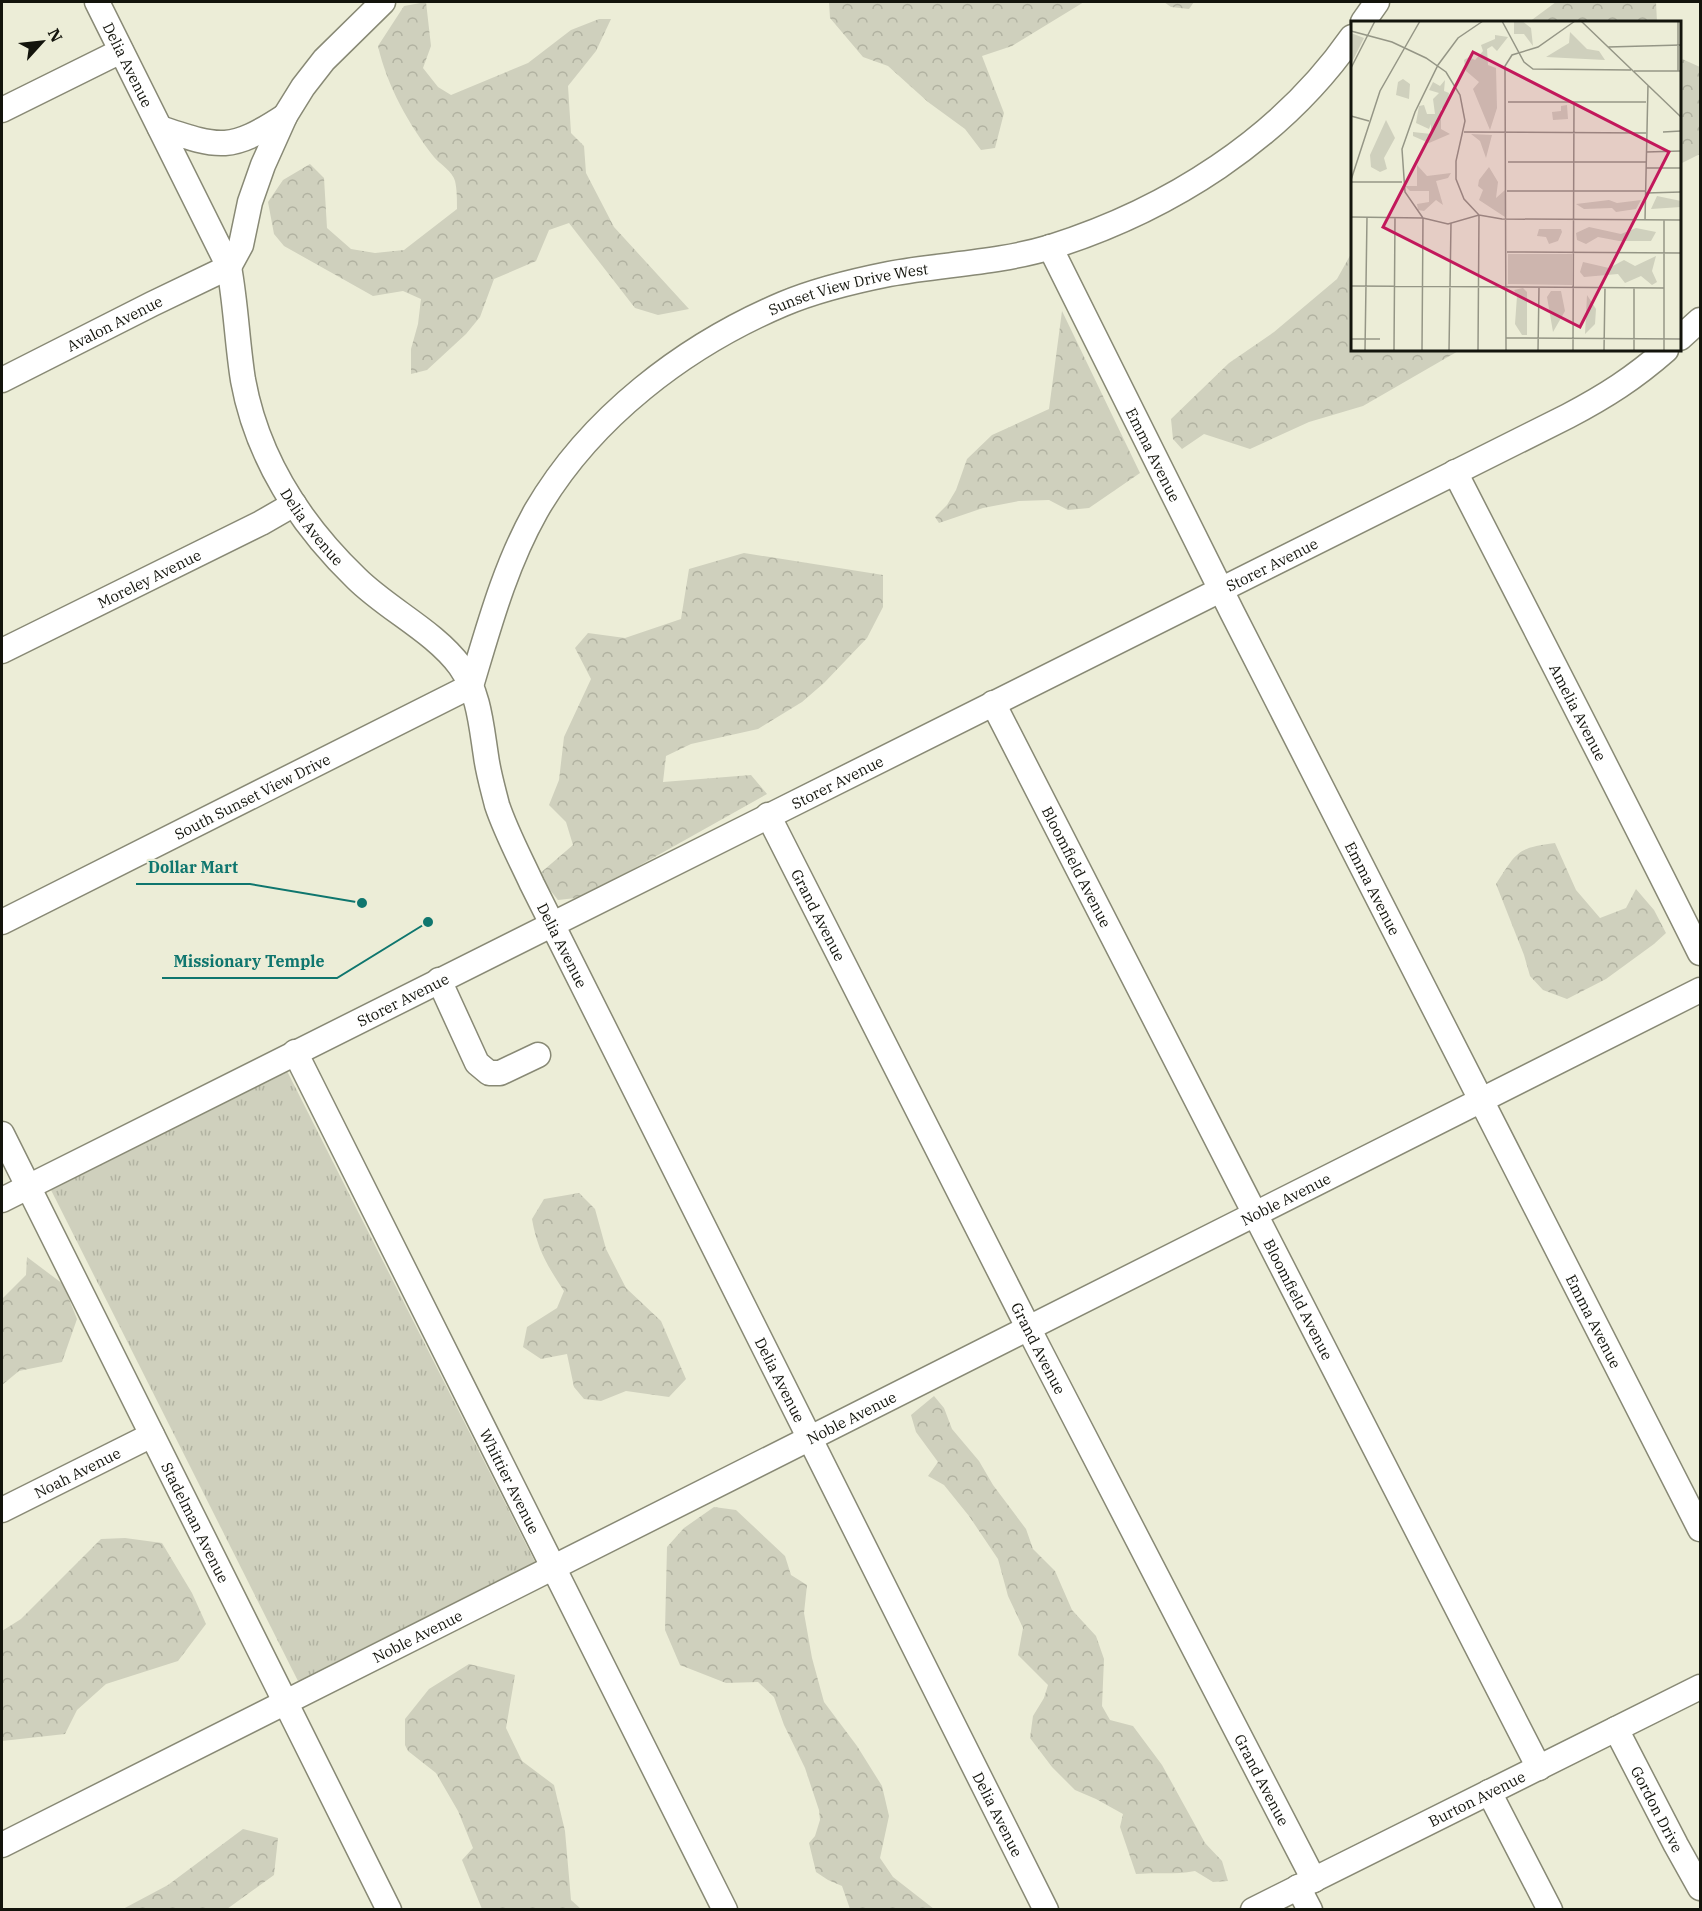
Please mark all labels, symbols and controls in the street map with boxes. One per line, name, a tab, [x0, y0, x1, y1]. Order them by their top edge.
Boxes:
north arrow	[12, 12, 72, 72]
street label: Delia Avenue	[99, 19, 157, 110]
inset map	[1351, 21, 1681, 351]
text: N	[44, 25, 67, 45]
street label: Sunset View Drive West	[765, 259, 929, 319]
street label: Avalon Avenue	[63, 291, 165, 355]
street label: Emma Avenue	[1122, 404, 1185, 505]
street label: Delia Avenue	[277, 485, 348, 569]
street label: Storer Avenue	[1223, 533, 1321, 595]
street label: Moreley Avenue	[94, 545, 204, 612]
street label: Amelia Avenue	[1546, 661, 1611, 764]
street label: South Sunset View Drive	[171, 749, 333, 843]
street label: Storer Avenue	[788, 751, 886, 813]
street label: Bloomfield Avenue	[1038, 803, 1116, 930]
street label: Emma Avenue	[1341, 838, 1405, 938]
callout: Dollar Mart	[136, 850, 250, 884]
text: Dollar Mart	[148, 857, 238, 877]
street label: Grand Avenue	[787, 866, 850, 964]
street label: Delia Avenue	[533, 900, 592, 991]
callout: Missionary Temple	[162, 944, 337, 978]
text: Missionary Temple	[173, 951, 325, 971]
street label: Storer Avenue	[354, 969, 452, 1030]
street label: Noble Avenue	[1237, 1168, 1333, 1229]
street label: Bloomfield Avenue	[1260, 1236, 1338, 1363]
street label: Emma Avenue	[1562, 1271, 1626, 1371]
street label: Grand Avenue	[1007, 1299, 1070, 1397]
street label: Delia Avenue	[751, 1334, 810, 1425]
street label: Noble Avenue	[803, 1387, 899, 1448]
street label: Whittier Avenue	[476, 1426, 544, 1537]
street label: Noah Avenue	[31, 1443, 123, 1502]
street label: Stadelman Avenue	[158, 1459, 234, 1586]
street label: Noble Avenue	[369, 1605, 465, 1666]
street label: Grand Avenue	[1231, 1731, 1294, 1829]
street label: Gordon Drive	[1627, 1763, 1688, 1855]
street label: Burton Avenue	[1425, 1766, 1528, 1830]
street label: Delia Avenue	[969, 1769, 1027, 1860]

